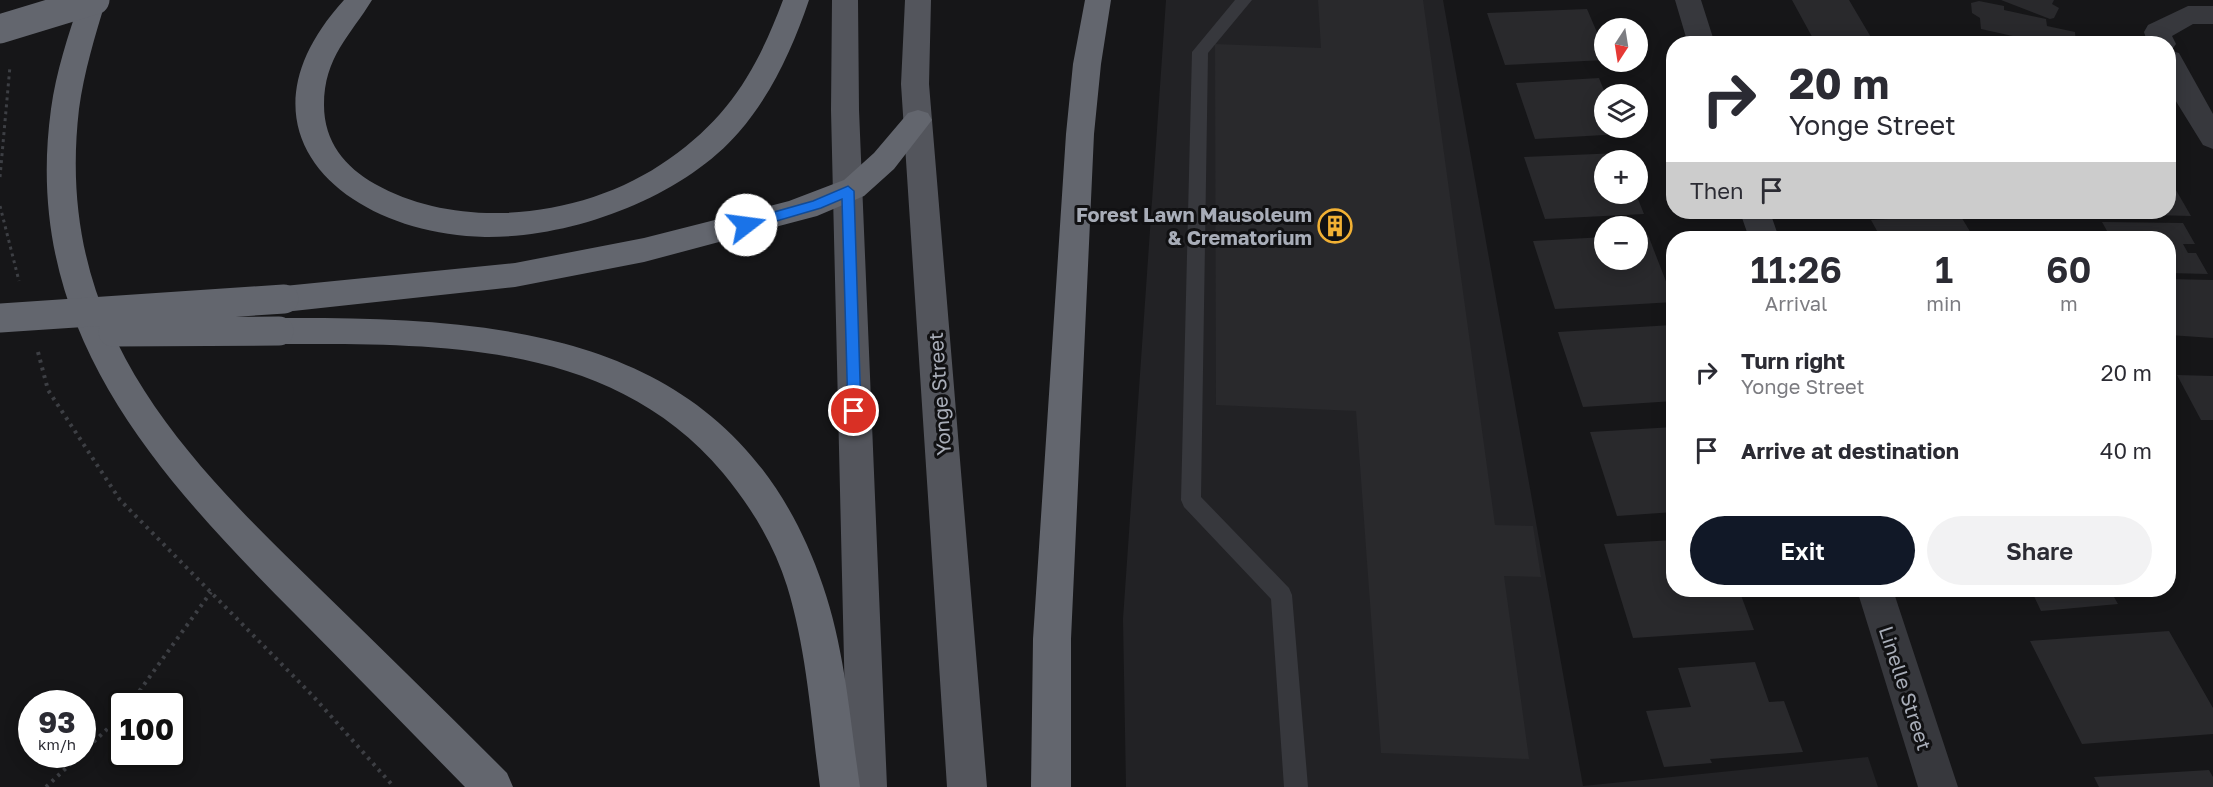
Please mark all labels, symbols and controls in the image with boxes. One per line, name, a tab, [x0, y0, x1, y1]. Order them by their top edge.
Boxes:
north arrow	[1594, 18, 1648, 72]
map controls	[1594, 18, 1648, 270]
text: 20 m	[1789, 58, 1889, 108]
icon: right	[1690, 60, 1768, 138]
button: layers	[1594, 84, 1648, 138]
text: Yonge Street	[1789, 109, 1956, 141]
button: +	[1594, 150, 1648, 204]
icon: arrive	[1755, 174, 1788, 207]
text: Then	[1690, 177, 1743, 204]
position arrow	[714, 193, 778, 257]
place label: Forest Lawn Mausoleum & Crematorium	[1076, 202, 1312, 249]
building icon: Forest Lawn Mausoleum & Crematorium	[1317, 208, 1353, 244]
button: −	[1594, 216, 1648, 270]
text: 11:26	[1750, 248, 1842, 291]
text: 1	[1935, 248, 1953, 291]
text: 60	[2046, 248, 2092, 291]
text: Arrival	[1765, 291, 1827, 315]
text: min	[1926, 291, 1962, 315]
text: m	[2060, 291, 2078, 315]
street label: Yonge Street	[923, 332, 955, 456]
text: Turn right	[1741, 347, 1845, 374]
icon: right	[1690, 356, 1723, 389]
text: 20 m	[2101, 359, 2152, 386]
text: Yonge Street	[1741, 374, 1865, 398]
pin	[828, 385, 879, 436]
icon: arrive	[837, 394, 870, 427]
icon: arrive	[1690, 434, 1723, 467]
text: Arrive at destination	[1741, 437, 1959, 464]
text: 40 m	[2100, 437, 2152, 464]
button: Exit	[1690, 516, 1915, 585]
button: Share	[1927, 516, 2152, 585]
street label: Linelle Street	[1875, 623, 1937, 753]
speed limit sign: 100	[108, 690, 186, 768]
text: 93	[38, 704, 76, 740]
text: km/h	[38, 735, 76, 753]

